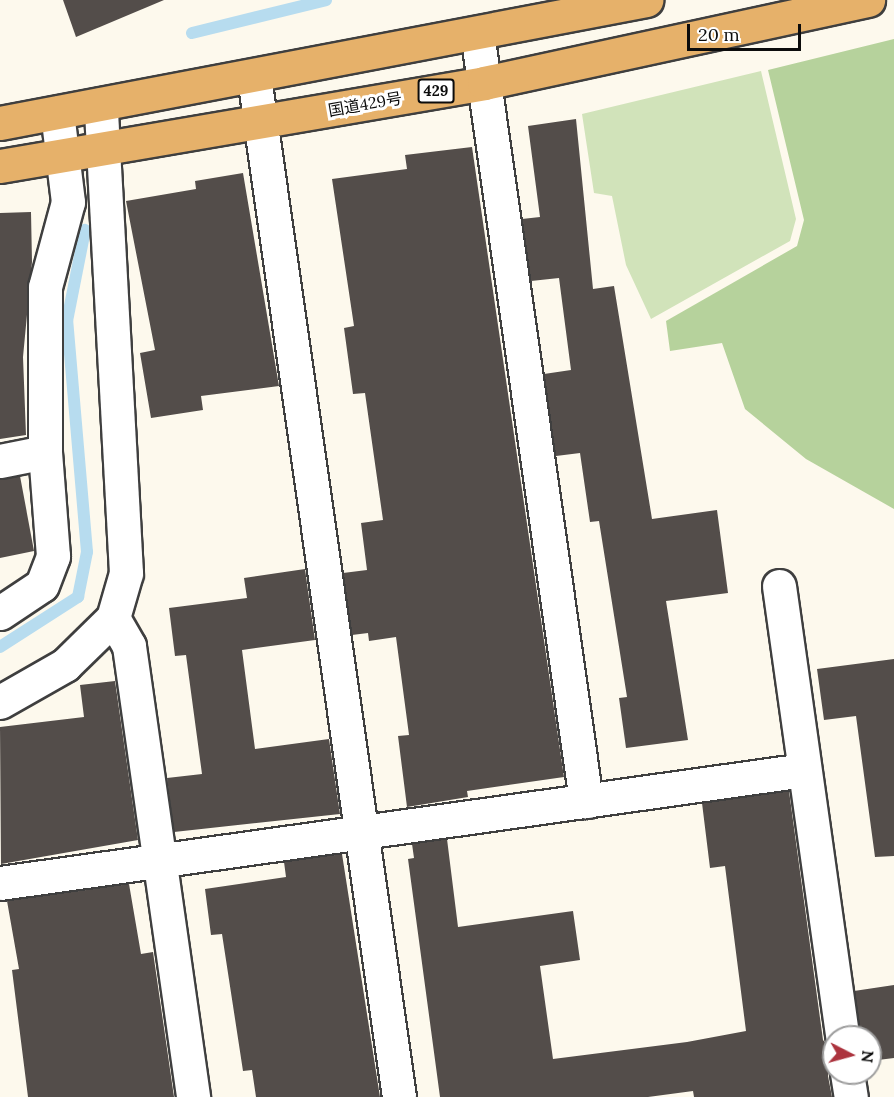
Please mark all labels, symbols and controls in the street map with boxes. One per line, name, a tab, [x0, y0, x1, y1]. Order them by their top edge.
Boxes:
scale bar	[690, 12, 804, 50]
text: 20 m	[698, 23, 740, 46]
road number: 429	[416, 79, 456, 103]
street label: 国道429号	[327, 88, 403, 120]
north arrow	[822, 1025, 882, 1085]
text: N	[857, 1049, 879, 1064]

